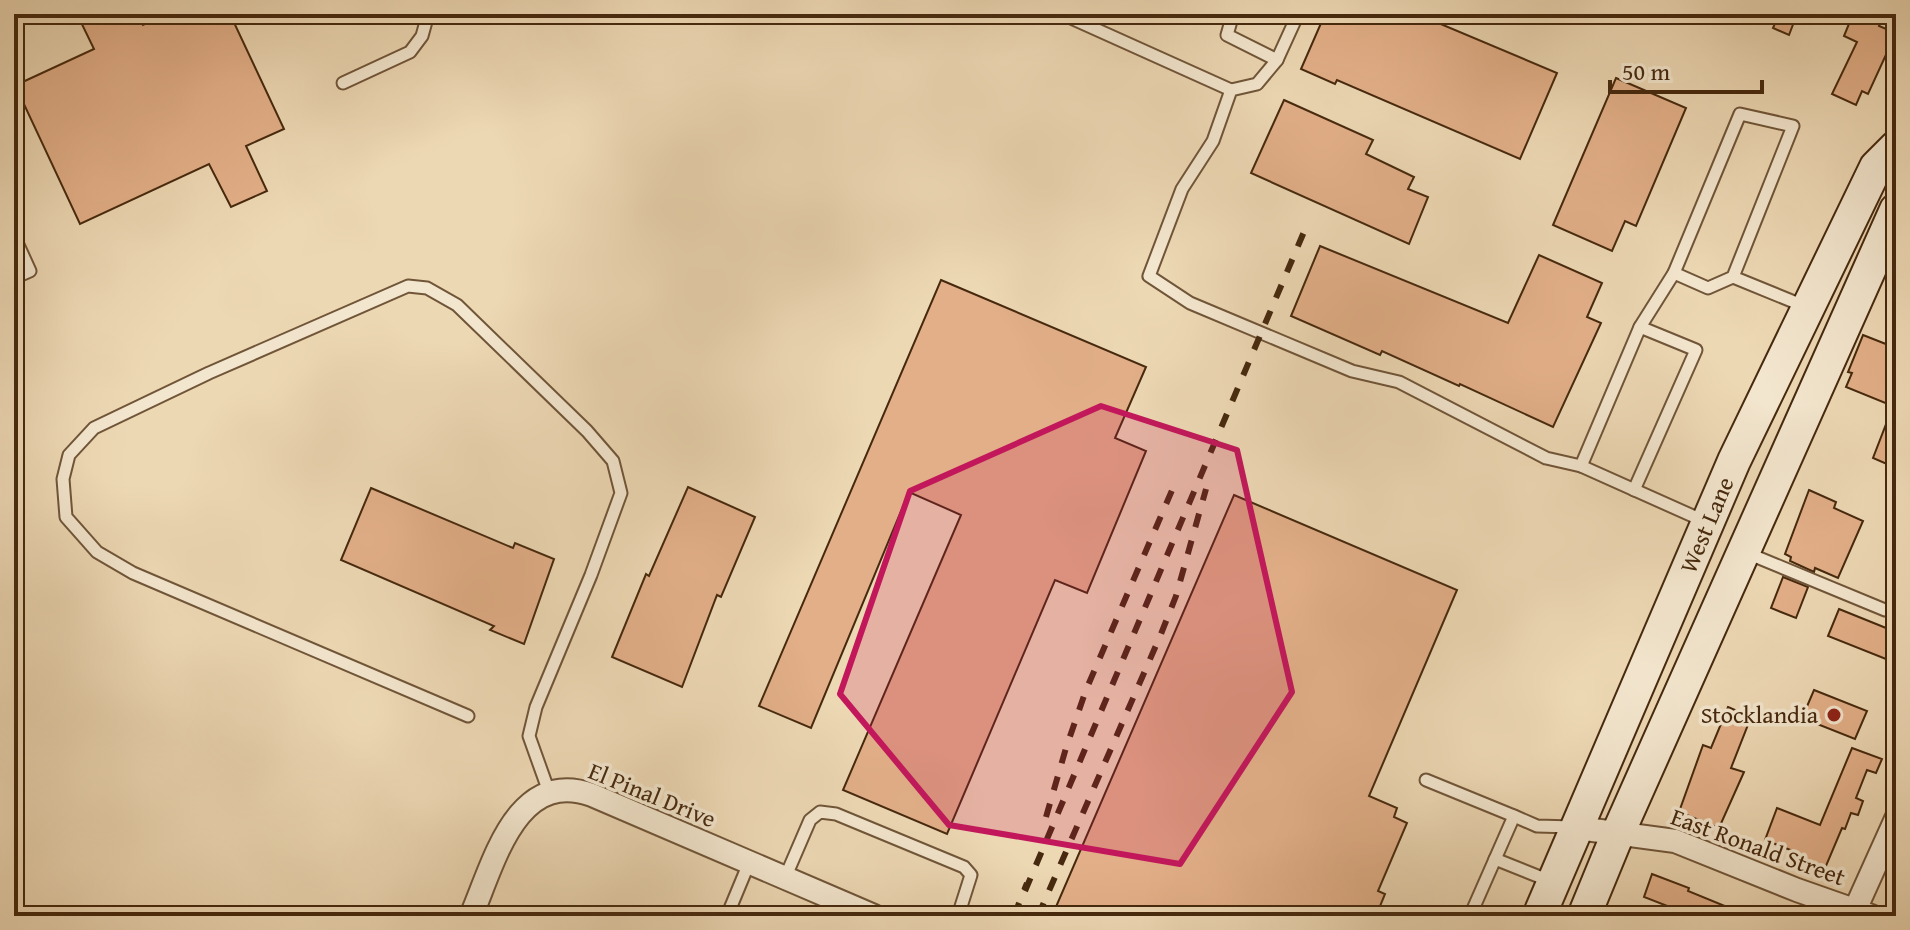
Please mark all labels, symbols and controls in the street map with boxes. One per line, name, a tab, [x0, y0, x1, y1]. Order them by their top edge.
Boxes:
scale bar	[1610, 44, 1762, 94]
text: 50 m	[1622, 54, 1670, 89]
street label: West Lane	[1671, 471, 1743, 578]
place label: Stocklandia	[1701, 697, 1819, 732]
marker: Stocklandia	[1825, 706, 1843, 724]
street label: El Pinal Drive	[583, 753, 721, 836]
street label: East Ronald Street	[1666, 799, 1851, 894]

